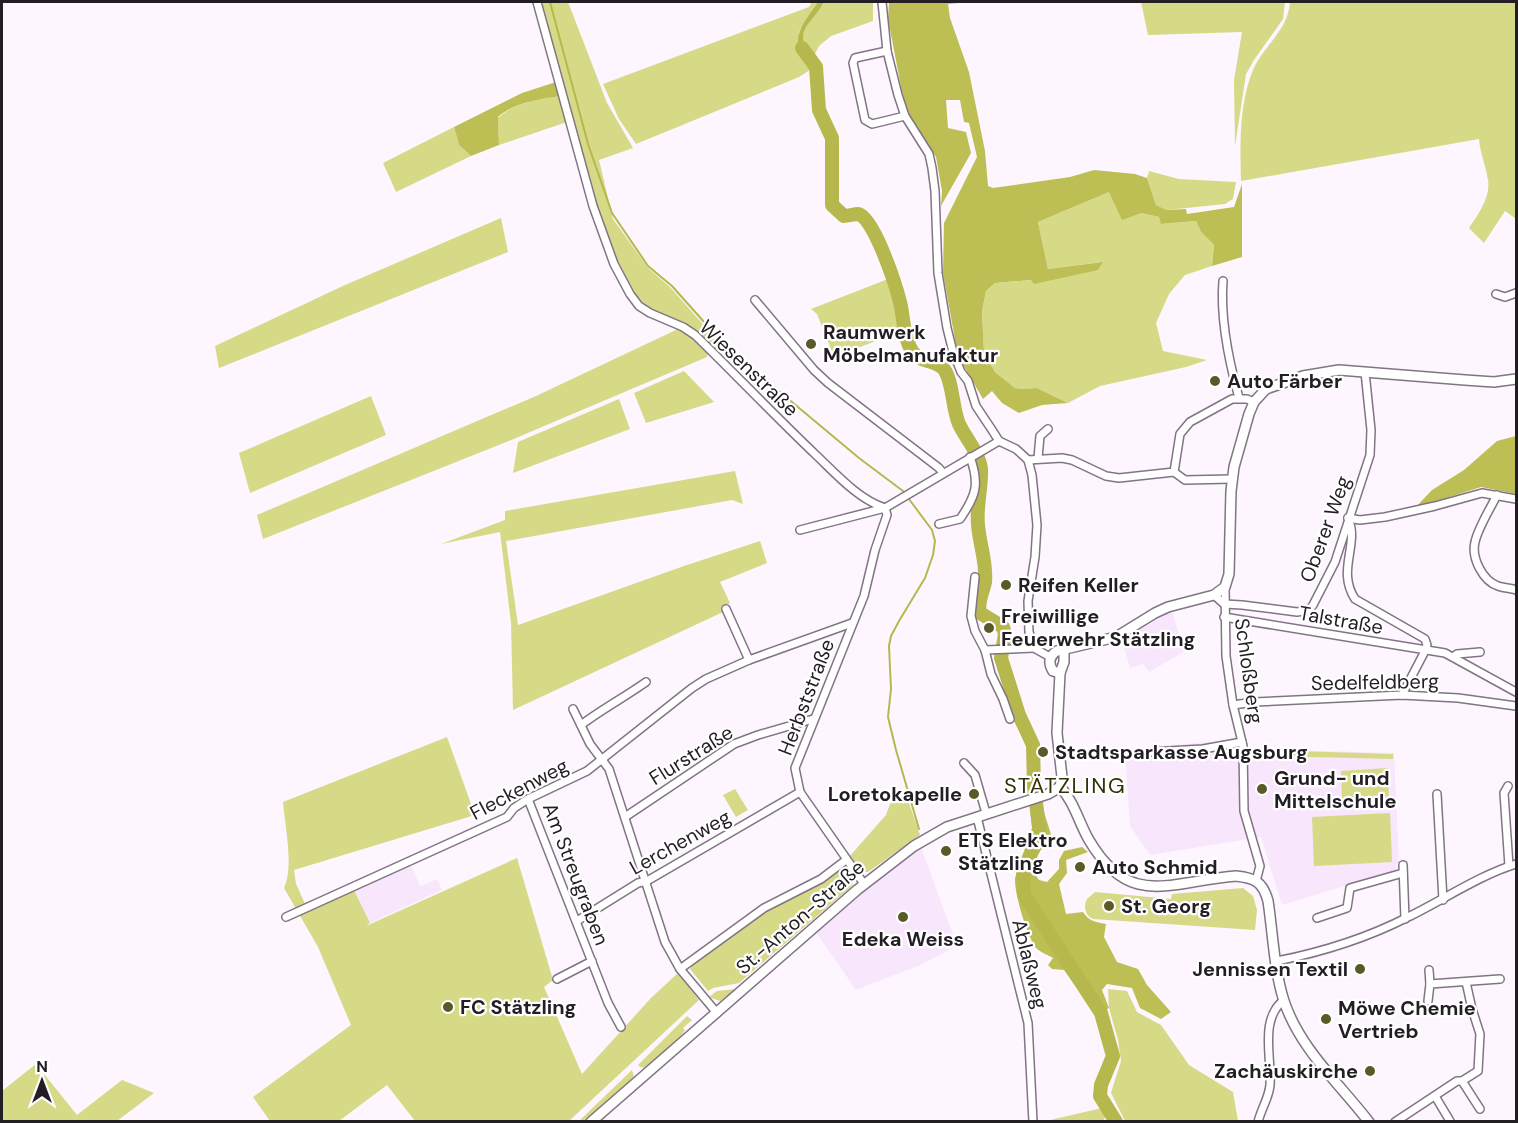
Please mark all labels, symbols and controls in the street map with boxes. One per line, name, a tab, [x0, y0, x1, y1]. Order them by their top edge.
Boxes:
street label: Wiesenstraße	[694, 314, 804, 422]
place label: Raumwerk Möbelmanufaktur	[823, 319, 998, 368]
marker: Raumwerk Möbelmanufaktur	[804, 337, 818, 351]
place label: Auto Färber	[1227, 368, 1342, 394]
marker: Auto Färber	[1208, 374, 1222, 388]
street label: Oberer Weg	[1294, 472, 1356, 586]
place label: Reifen Keller	[1018, 572, 1139, 598]
marker: Reifen Keller	[999, 578, 1013, 592]
street label: Talstraße	[1297, 600, 1385, 640]
place label: Freiwillige Feuerwehr Stätzling	[1001, 603, 1195, 652]
street label: Schloßberg	[1229, 617, 1269, 725]
marker: Freiwillige Feuerwehr Stätzling	[982, 621, 996, 635]
street label: Herbststraße	[772, 635, 840, 759]
street label: Sedelfeldberg	[1311, 668, 1439, 696]
street label: Flurstraße	[644, 719, 738, 791]
place label: Stadtsparkasse Augsburg	[1055, 739, 1308, 765]
marker: Stadtsparkasse Augsburg	[1036, 745, 1050, 759]
street label: Fleckenweg	[465, 752, 573, 826]
place label: Grund- und Mittelschule	[1274, 765, 1396, 814]
district label: STÄTZLING	[1004, 771, 1126, 800]
place label: Loretokapelle	[828, 781, 962, 807]
marker: Grund- und Mittelschule	[1255, 782, 1269, 796]
marker: Loretokapelle	[967, 787, 981, 801]
street label: Am Streugraben	[537, 799, 615, 949]
street label: Lerchenweg	[625, 804, 735, 880]
place label: ETS Elektro Stätzling	[958, 827, 1068, 876]
marker: ETS Elektro Stätzling	[939, 844, 953, 858]
street label: St.-Anton-Straße	[730, 854, 870, 980]
place label: Auto Schmid	[1092, 854, 1218, 880]
marker: Auto Schmid	[1073, 860, 1087, 874]
place label: St. Georg	[1121, 893, 1211, 919]
marker: St. Georg	[1102, 899, 1116, 913]
marker: Edeka Weiss	[896, 910, 910, 924]
street label: Ablaßweg	[1006, 916, 1054, 1012]
place label: Edeka Weiss	[842, 926, 964, 952]
place label: Jennissen Textil	[1192, 956, 1348, 982]
marker: Jennissen Textil	[1353, 962, 1367, 976]
place label: FC Stätzling	[460, 994, 577, 1020]
place label: Möwe Chemie Vertrieb	[1338, 995, 1476, 1044]
marker: FC Stätzling	[441, 1000, 455, 1014]
marker: Möwe Chemie Vertrieb	[1319, 1012, 1333, 1026]
north arrow	[12, 1051, 72, 1111]
text: N	[36, 1056, 48, 1077]
place label: Zachäuskirche	[1214, 1058, 1358, 1084]
marker: Zachäuskirche	[1363, 1064, 1377, 1078]

